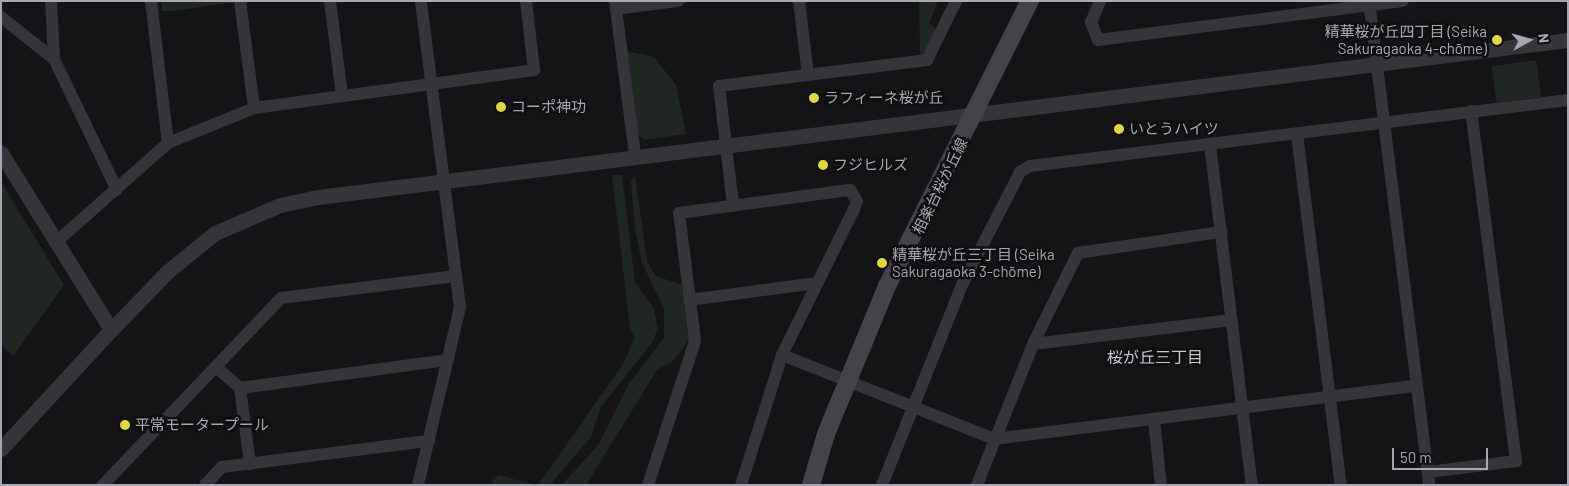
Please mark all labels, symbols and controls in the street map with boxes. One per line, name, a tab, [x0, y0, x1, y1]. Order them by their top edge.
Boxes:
north arrow	[1504, 15, 1554, 65]
place label: 精華桜が丘四丁目 (Seika Sakuragaoka 4-chōme)	[1324, 22, 1487, 57]
text: N	[1535, 32, 1553, 44]
marker: 精華桜が丘四丁目 (Seika Sakuragaoka 4-chōme)	[1491, 34, 1503, 46]
place label: ラフィーネ桜が丘	[824, 89, 944, 107]
marker: ラフィーネ桜が丘	[808, 92, 820, 104]
place label: コーポ神功	[511, 98, 586, 116]
marker: コーポ神功	[495, 101, 507, 113]
place label: いとうハイツ	[1129, 120, 1219, 138]
marker: いとうハイツ	[1113, 123, 1125, 135]
street label: 相楽台桜が丘線	[909, 135, 971, 237]
place label: フジヒルズ	[833, 156, 908, 174]
marker: フジヒルズ	[817, 159, 829, 171]
place label: 精華桜が丘三丁目 (Seika Sakuragaoka 3-chōme)	[892, 245, 1055, 280]
marker: 精華桜が丘三丁目 (Seika Sakuragaoka 3-chōme)	[876, 257, 888, 269]
district label: 桜が丘三丁目	[1107, 347, 1203, 367]
place label: 平常モータープール	[135, 416, 270, 434]
marker: 平常モータープール	[119, 419, 131, 431]
scale bar	[1394, 438, 1490, 470]
text: 50 m	[1400, 448, 1432, 466]

